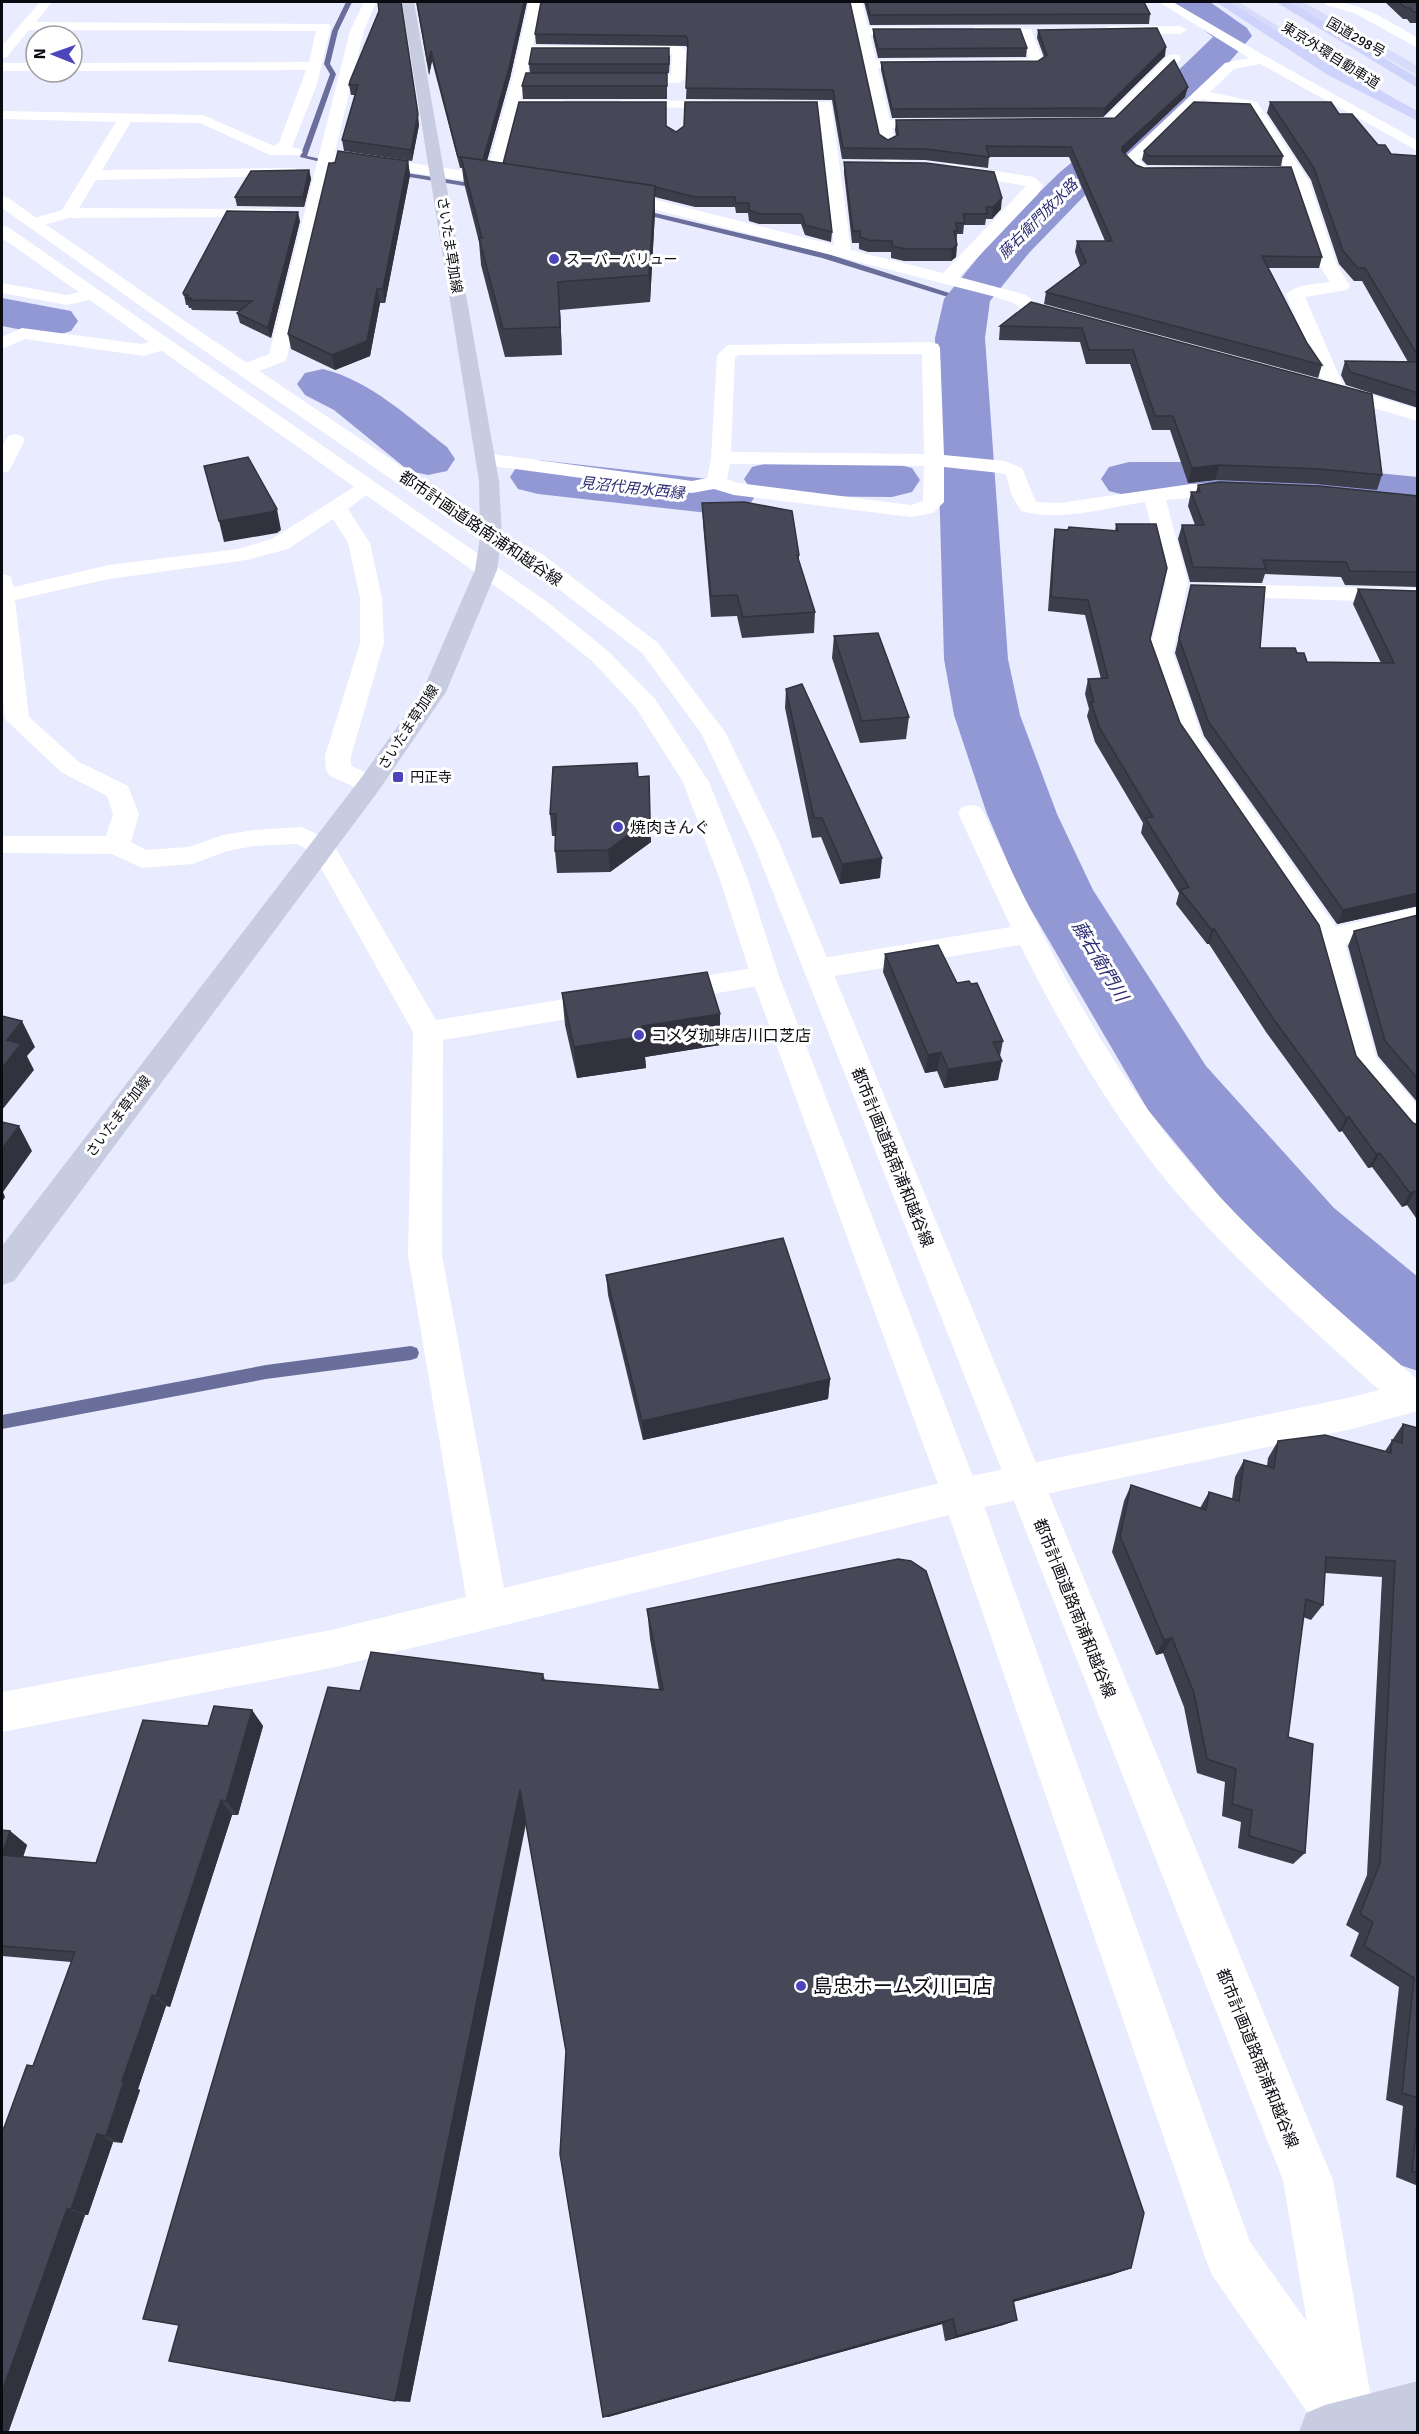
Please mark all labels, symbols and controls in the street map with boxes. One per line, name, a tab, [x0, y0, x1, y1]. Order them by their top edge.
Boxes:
street label: 国道298号	[1323, 14, 1388, 61]
street label: 東京外環自動車道	[1279, 19, 1383, 92]
north arrow	[24, 24, 84, 84]
text: N	[30, 48, 50, 59]
water label: 藤右衛門放水路	[995, 174, 1083, 262]
street label: さいたま草加線	[433, 196, 466, 295]
place label: スーパーバリュー	[566, 251, 678, 268]
marker: スーパーバリュー	[547, 252, 561, 266]
street label: 都市計画道路南浦和越谷線	[395, 467, 566, 591]
water label: 見沼代用水西縁	[579, 474, 687, 503]
street label: さいたま草加線	[375, 682, 442, 773]
place label: 円正寺	[410, 769, 452, 786]
marker: 円正寺	[391, 770, 405, 784]
place label: 焼肉きんぐ	[630, 818, 710, 838]
marker: 焼肉きんぐ	[611, 820, 625, 834]
water label: 藤右衛門川	[1067, 917, 1134, 1007]
place label: コメダ珈琲店川口芝店	[651, 1026, 811, 1046]
marker: コメダ珈琲店川口芝店	[632, 1028, 646, 1042]
street label: 都市計画道路南浦和越谷線	[847, 1065, 937, 1250]
street label: さいたま草加線	[82, 1072, 155, 1160]
street label: 都市計画道路南浦和越谷線	[1029, 1516, 1119, 1701]
street label: 都市計画道路南浦和越谷線	[1212, 1966, 1302, 2151]
place label: 島忠ホームズ川口店	[813, 1974, 992, 1999]
marker: 島忠ホームズ川口店	[794, 1979, 808, 1993]

